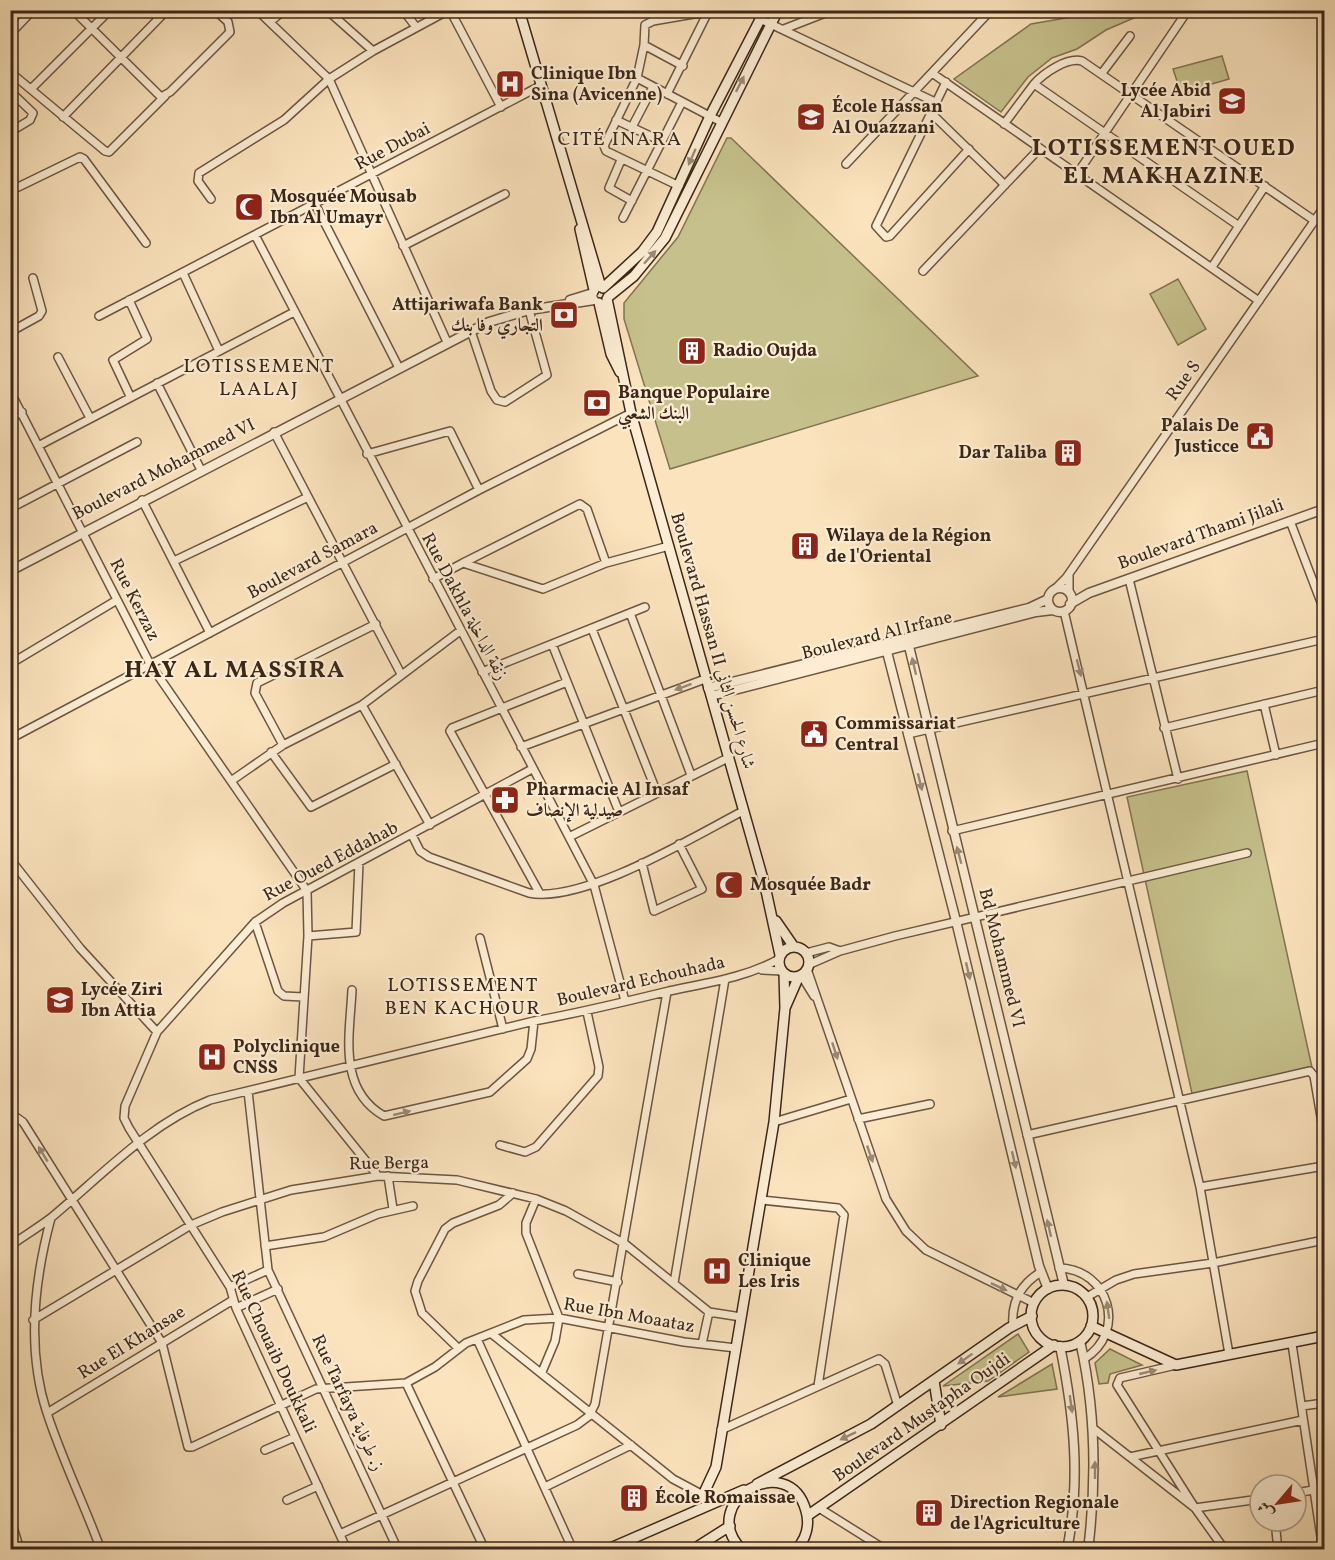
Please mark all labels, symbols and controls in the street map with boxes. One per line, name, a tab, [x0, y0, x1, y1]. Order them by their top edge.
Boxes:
place label: Clinique Ibn Sina (Avicenne)	[531, 62, 662, 108]
hospital icon: Clinique Ibn Sina (Avicenne)	[494, 68, 526, 100]
one-way arrow	[735, 76, 744, 93]
place label: Lycée Abid Al Jabiri	[1121, 79, 1211, 125]
school or university icon: Lycée Abid Al Jabiri	[1216, 85, 1248, 117]
place label: École Hassan Al Ouazzani	[832, 95, 943, 141]
school or university icon: École Hassan Al Ouazzani	[795, 101, 827, 133]
street label: Rue Dubai	[351, 117, 435, 177]
district label: CITÉ INARA	[557, 126, 683, 154]
district label: LOTISSEMENT OUED EL MAKHAZINE	[1032, 132, 1296, 194]
one-way arrow	[687, 148, 697, 166]
place label: Mosquée Mousab Ibn Al Umayr	[270, 185, 417, 231]
mosque icon: Mosquée Mousab Ibn Al Umayr	[233, 191, 265, 223]
one-way arrow	[643, 250, 656, 265]
place label: Attijariwafa Bank التجاري وفا بنك	[392, 293, 543, 340]
bank icon: Attijariwafa Bank التجاري وفا بنك	[548, 299, 580, 331]
building icon: Radio Oujda	[676, 335, 708, 367]
place label: Radio Oujda	[713, 339, 817, 364]
district label: LOTISSEMENT LAALAJ	[183, 353, 335, 404]
street label: Rue S	[1161, 356, 1207, 406]
place label: Banque Populaire البنك الشعبي	[618, 381, 770, 430]
bank icon: Banque Populaire البنك الشعبي	[581, 387, 613, 419]
street label: Boulevard Mohammed VI	[68, 413, 260, 527]
place label: Palais De Justicce	[1161, 414, 1239, 460]
public building icon: Palais De Justicce	[1244, 420, 1276, 452]
building icon: Dar Taliba	[1052, 437, 1084, 469]
place label: Dar Taliba	[959, 441, 1047, 466]
street label: Boulevard Thami Jilali	[1114, 493, 1288, 577]
street label: Boulevard Hassan II شارع الحسن الثاني	[662, 510, 761, 772]
street label: Boulevard Samara	[243, 516, 383, 606]
place label: Wilaya de la Région de l'Oriental	[826, 524, 991, 570]
street label: Rue Dakhla زنقة الداخلة	[415, 529, 513, 685]
building icon: Wilaya de la Région de l'Oriental	[789, 530, 821, 562]
street label: Rue Kerzaz	[103, 555, 165, 645]
street label: Boulevard Al Irfane	[799, 605, 955, 667]
district label: HAY AL MASSIRA	[124, 654, 346, 688]
one-way arrow	[908, 656, 918, 675]
one-way arrow	[1074, 659, 1084, 677]
one-way arrow	[674, 682, 692, 692]
place label: Commissariat Central	[835, 712, 956, 758]
public building icon: Commissariat Central	[798, 718, 830, 750]
one-way arrow	[916, 773, 925, 791]
place label: Pharmacie Al Insaf صيدلية الإنصاف	[526, 778, 691, 824]
pharmacy icon: Pharmacie Al Insaf صيدلية الإنصاف	[489, 784, 521, 816]
street label: Rue Oued Eddahab	[259, 816, 403, 908]
one-way arrow	[953, 846, 963, 865]
mosque icon: Mosquée Badr	[713, 869, 745, 901]
place label: Mosquée Badr	[750, 873, 871, 898]
street label: Bd Mohammed VI	[972, 886, 1030, 1030]
street label: Boulevard Echouhada	[554, 950, 728, 1014]
one-way arrow	[964, 962, 974, 980]
district label: LOTISSEMENT BEN KACHOUR	[385, 972, 541, 1023]
place label: Lycée Ziri Ibn Attia	[81, 978, 163, 1024]
school or university icon: Lycée Ziri Ibn Attia	[44, 984, 76, 1016]
place label: Polyclinique CNSS	[233, 1035, 340, 1081]
hospital icon: Polyclinique CNSS	[196, 1041, 228, 1073]
one-way arrow	[831, 1042, 840, 1060]
one-way arrow	[393, 1107, 411, 1117]
one-way arrow	[37, 1146, 48, 1162]
one-way arrow	[866, 1146, 876, 1164]
street label: Rue Berga	[349, 1151, 429, 1177]
one-way arrow	[1009, 1151, 1019, 1170]
one-way arrow	[1044, 1219, 1054, 1238]
place label: Clinique Les Iris	[738, 1249, 811, 1295]
hospital icon: Clinique Les Iris	[701, 1255, 733, 1287]
street label: Rue Chouaib Doukkali	[224, 1267, 322, 1437]
one-way arrow	[990, 1282, 1008, 1292]
street label: Rue Ibn Moaataz	[561, 1292, 697, 1340]
street label: Rue El Khansae	[74, 1300, 190, 1386]
one-way arrow	[1103, 1301, 1113, 1320]
street label: Rue Tarfaya ز. طرفاية	[304, 1331, 390, 1475]
street label: Boulevard Mustapha Oujdi	[828, 1347, 1016, 1489]
one-way arrow	[957, 1353, 973, 1365]
one-way arrow	[1139, 1366, 1157, 1376]
one-way arrow	[1066, 1394, 1075, 1413]
one-way arrow	[840, 1431, 857, 1441]
one-way arrow	[1090, 1461, 1100, 1480]
north arrow	[1248, 1473, 1308, 1533]
building icon: École Romaissae	[618, 1482, 650, 1514]
place label: École Romaissae	[655, 1486, 796, 1511]
place label: Direction Regionale de l'Agriculture	[950, 1491, 1119, 1537]
building icon: Direction Regionale de l'Agriculture	[913, 1497, 945, 1529]
text: ش	[1253, 1497, 1280, 1522]

